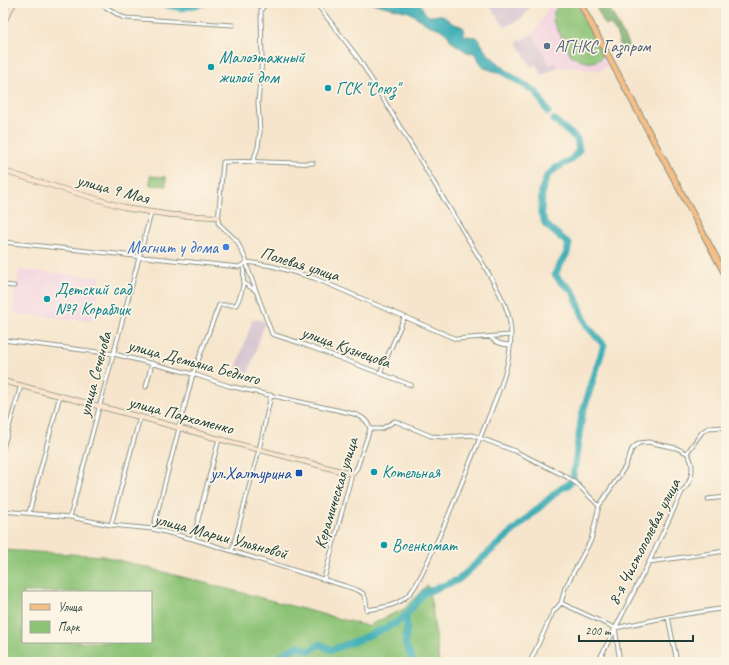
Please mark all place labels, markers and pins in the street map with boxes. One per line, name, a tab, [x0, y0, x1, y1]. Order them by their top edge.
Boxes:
place label: АГНКС Газпром	[555, 36, 652, 58]
marker: АГНКС Газпром	[542, 41, 552, 51]
place label: Малоэтажный жилой дом	[219, 47, 306, 88]
marker: Малоэтажный жилой дом	[206, 62, 216, 72]
place label: ГСК "Союз"	[336, 78, 404, 100]
marker: ГСК "Союз"	[323, 83, 333, 93]
place label: Магнит у дома	[127, 237, 219, 258]
marker: Магнит у дома	[221, 242, 231, 252]
place label: Детский сад №7 Кораблик	[55, 279, 133, 320]
marker: Детский сад №7 Кораблик	[42, 294, 52, 304]
place label: Котельная	[382, 462, 441, 483]
place label: ул.Халтурина	[210, 463, 293, 484]
marker: Котельная	[369, 467, 379, 477]
marker: ул.Халтурина	[294, 468, 304, 478]
place label: Военкомат	[392, 535, 458, 556]
marker: Военкомат	[379, 540, 389, 550]

